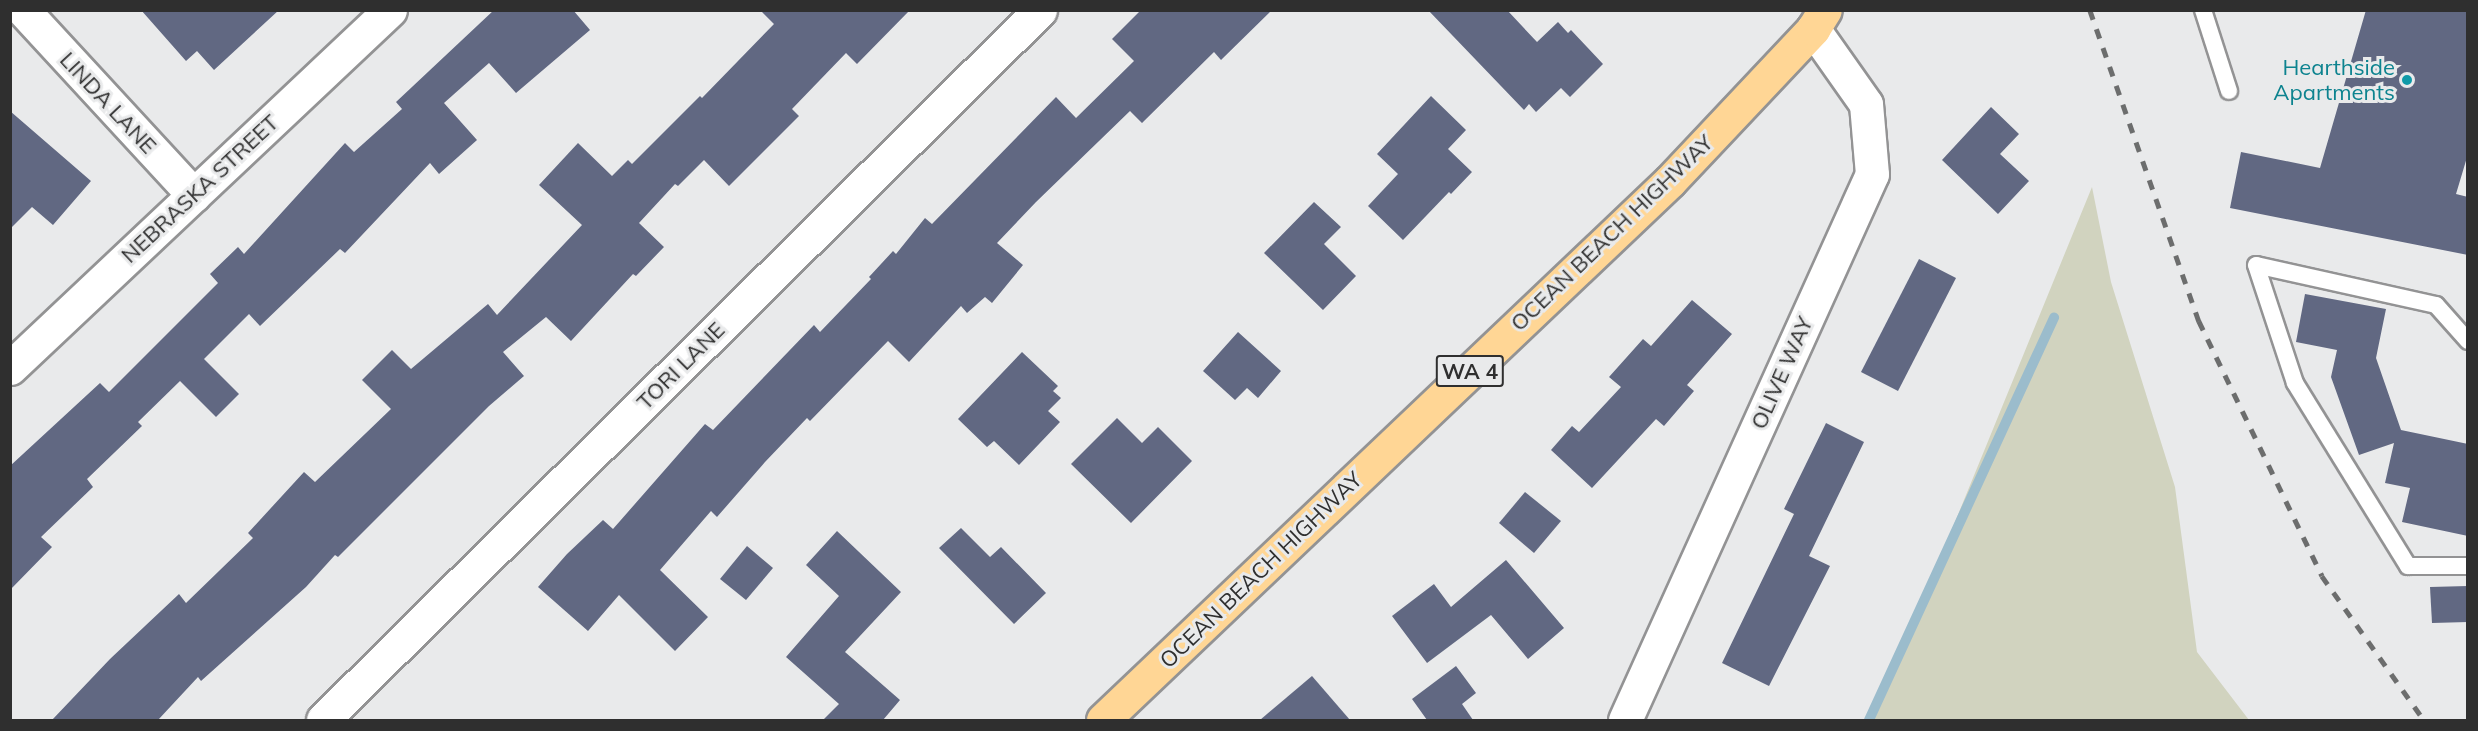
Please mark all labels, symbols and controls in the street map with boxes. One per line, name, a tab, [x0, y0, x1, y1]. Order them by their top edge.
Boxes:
street label: LINDA LANE	[54, 47, 162, 159]
place label: Hearthside Apartments	[2273, 54, 2395, 106]
marker: Hearthside Apartments	[2400, 73, 2414, 87]
street label: NEBRASKA STREET	[116, 109, 284, 269]
street label: OCEAN BEACH HIGHWAY	[1505, 129, 1719, 337]
street label: OLIVE WAY	[1746, 313, 1818, 433]
street label: TORI LANE	[632, 317, 730, 415]
road number: WA 4	[1436, 353, 1504, 389]
street label: OCEAN BEACH HIGHWAY	[1154, 466, 1368, 674]

